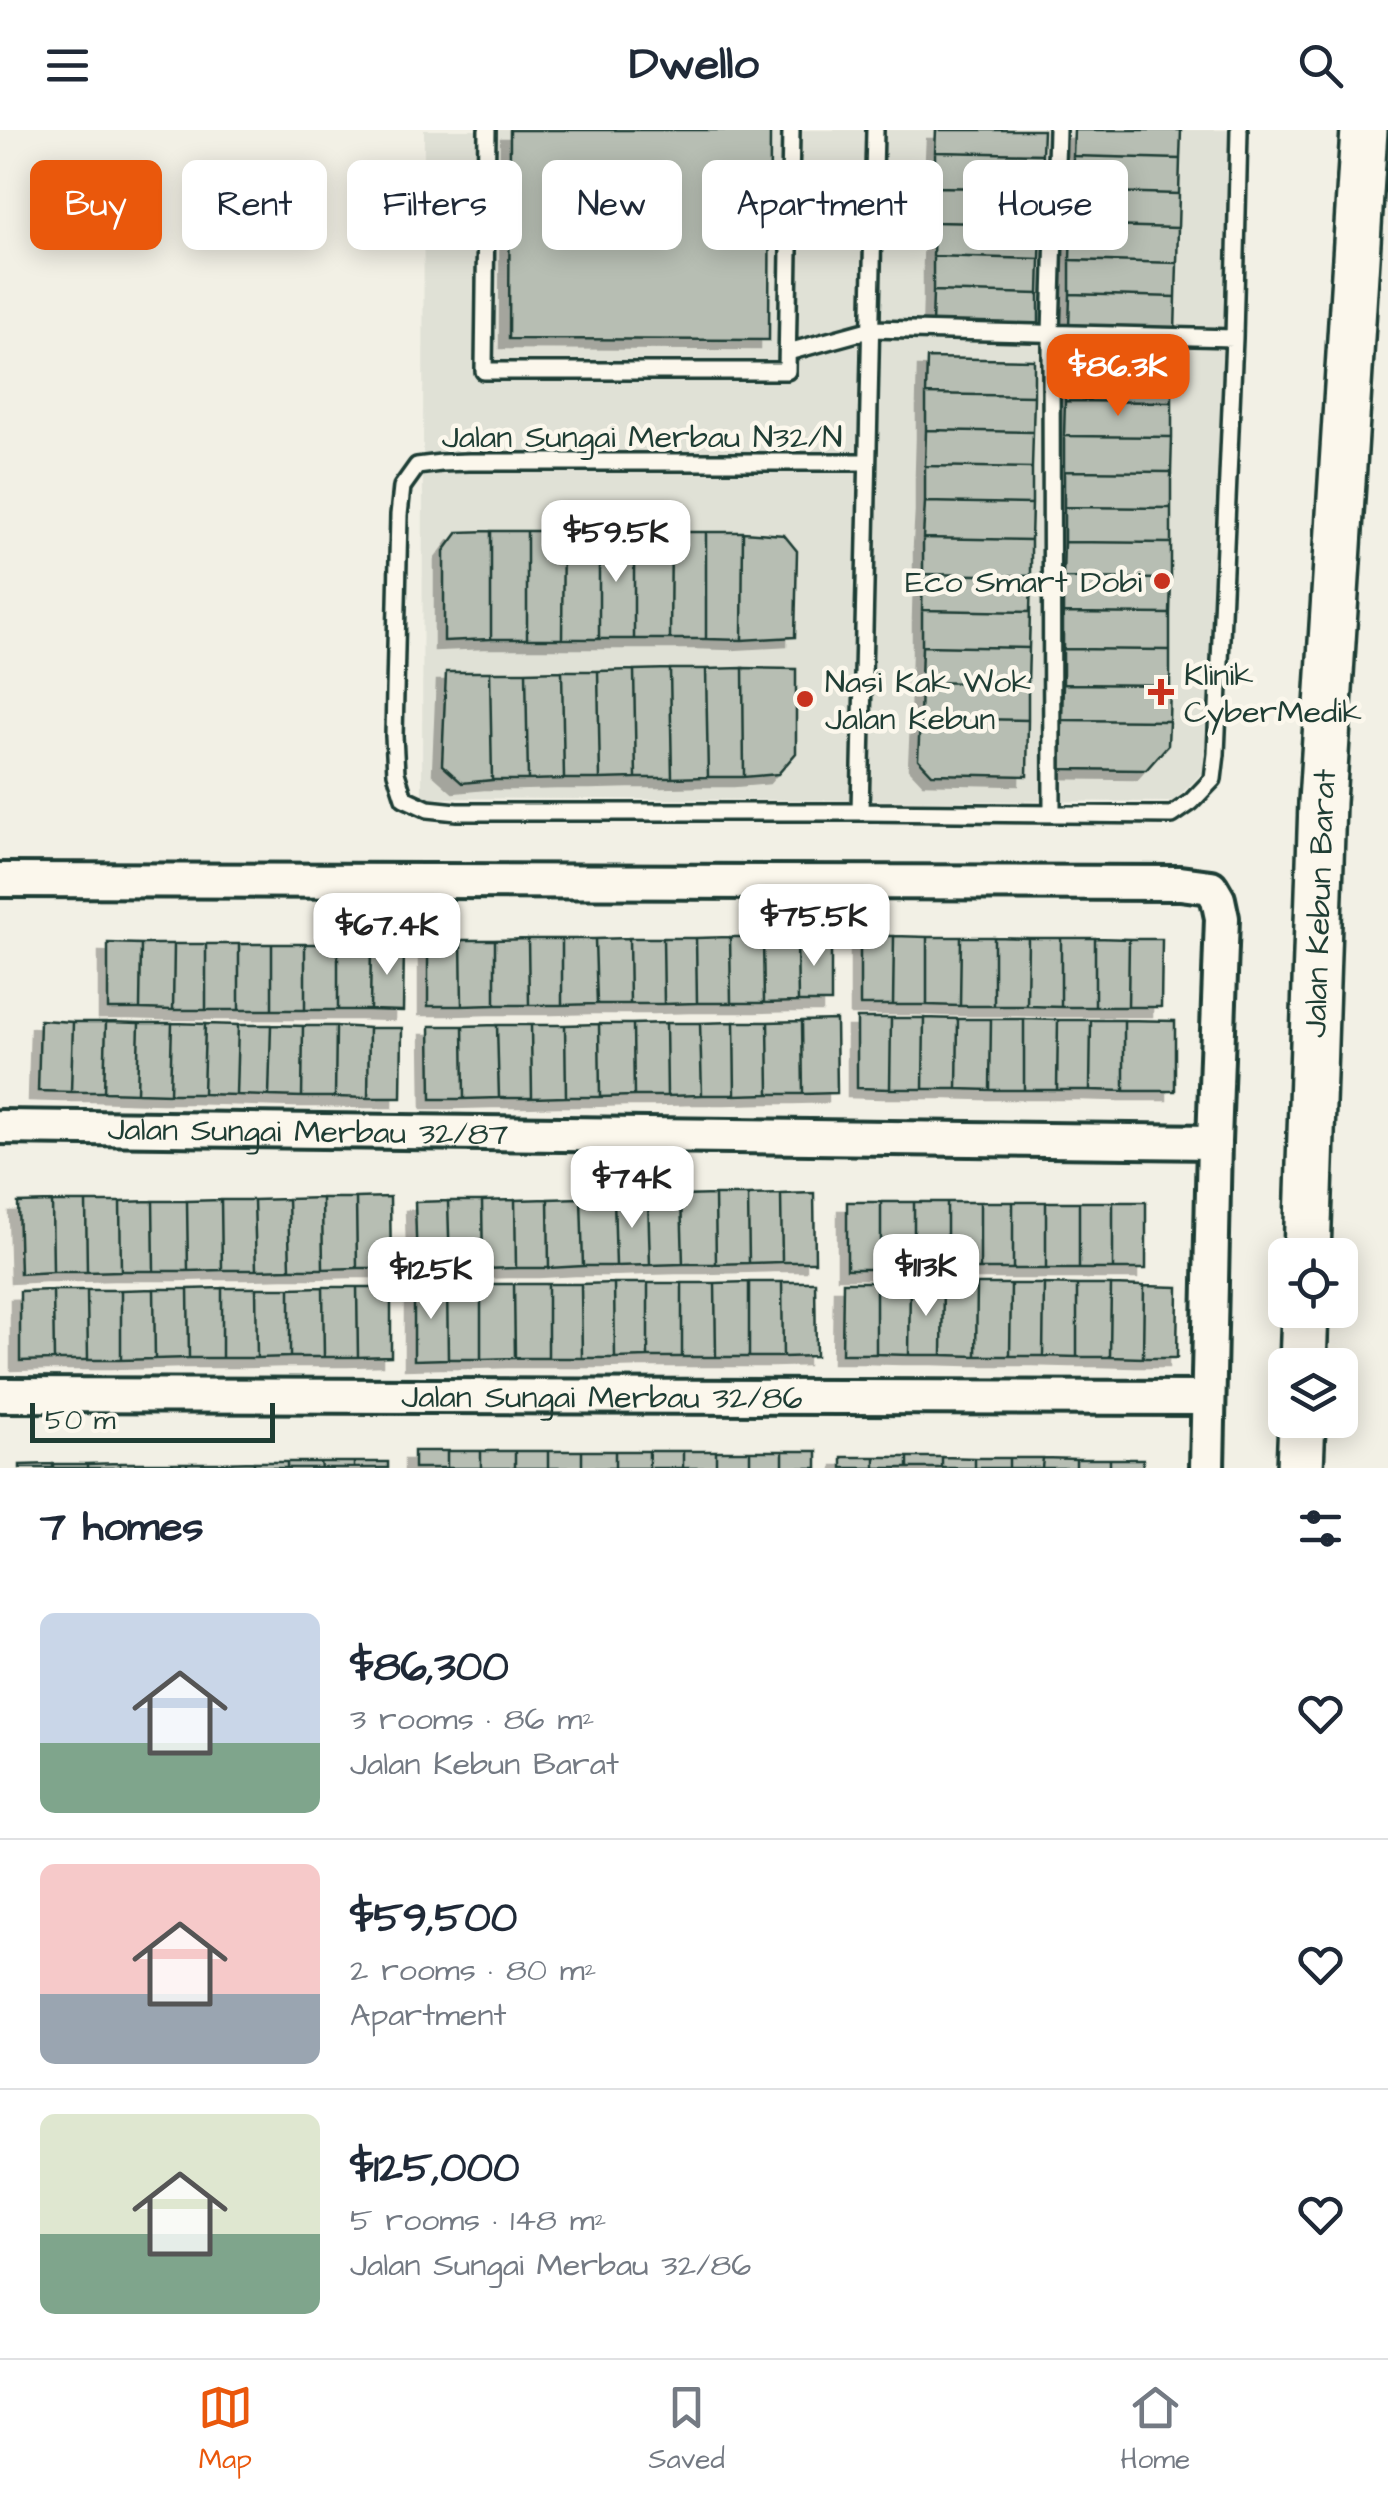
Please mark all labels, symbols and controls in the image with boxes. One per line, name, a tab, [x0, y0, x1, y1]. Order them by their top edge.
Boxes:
text: Dwello	[629, 34, 759, 96]
icon: menu	[40, 38, 95, 93]
icon: search	[1293, 38, 1348, 93]
chip: Buy	[30, 160, 162, 250]
chip: Rent	[182, 160, 327, 250]
chip: Filters	[347, 160, 522, 250]
chip: New	[542, 160, 682, 250]
chip: Apartment	[702, 160, 943, 250]
chip: House	[963, 160, 1128, 250]
pin: $86.3K	[1037, 334, 1199, 419]
text: $86.3K	[1069, 344, 1167, 389]
street label: Jalan Sungai Merbau N32/N	[442, 415, 842, 460]
pin: $59.5K	[535, 500, 697, 585]
text: $59.5K	[563, 510, 669, 555]
place label: Eco Smart Dobi	[905, 560, 1142, 605]
marker: Eco Smart Dobi	[1151, 570, 1173, 592]
place label: Klinik CyberMedik	[1184, 653, 1362, 735]
place label: Nasi Kak Wok Jalan Kebun	[825, 660, 1031, 742]
marker: Klinik CyberMedik	[1148, 679, 1174, 705]
marker: Nasi Kak Wok Jalan Kebun	[794, 688, 816, 710]
street label: Jalan Kebun Barat	[1293, 767, 1348, 1038]
pin: $75.5K	[733, 884, 895, 969]
pin: $67.4K	[306, 893, 468, 978]
text: $75.5K	[761, 894, 867, 939]
text: $67.4K	[335, 903, 439, 948]
street label: Jalan Sungai Merbau 32/87	[107, 1107, 509, 1157]
pin: $74K	[573, 1146, 691, 1231]
text: $74K	[593, 1156, 671, 1201]
pin: $113K	[856, 1234, 996, 1319]
pin: $125K	[361, 1237, 501, 1322]
map controls	[1268, 1238, 1358, 1438]
button: locate	[1268, 1238, 1358, 1328]
text: $113K	[895, 1244, 957, 1289]
text: $125K	[390, 1247, 472, 1292]
button: layers	[1268, 1348, 1358, 1438]
street label: Jalan Sungai Merbau 32/86	[401, 1375, 803, 1421]
scale bar	[30, 1398, 275, 1442]
text: 50 m	[45, 1401, 116, 1440]
text: 7 homes	[40, 1499, 204, 1557]
icon: filters	[1293, 1501, 1348, 1556]
text: $86,300	[350, 1639, 509, 1697]
icon: home	[120, 1653, 240, 1773]
icon: heart	[1293, 1686, 1348, 1741]
text: 3 rooms · 86 m²	[350, 1697, 594, 1742]
text: Jalan Kebun Barat	[350, 1742, 619, 1787]
text: $59,500	[350, 1890, 517, 1948]
icon: home	[120, 1904, 240, 2024]
icon: heart	[1293, 1937, 1348, 1992]
text: 2 rooms · 80 m²	[350, 1948, 597, 1993]
text: Apartment	[350, 1993, 506, 2038]
text: $125,000	[350, 2140, 519, 2198]
icon: home	[120, 2154, 240, 2274]
icon: heart	[1293, 2187, 1348, 2242]
text: 5 rooms · 148 m²	[350, 2198, 607, 2243]
text: Jalan Sungai Merbau 32/86	[350, 2243, 751, 2288]
tab: Map	[198, 2380, 253, 2479]
tab: Saved	[649, 2380, 725, 2479]
tab: Home	[1120, 2380, 1190, 2479]

